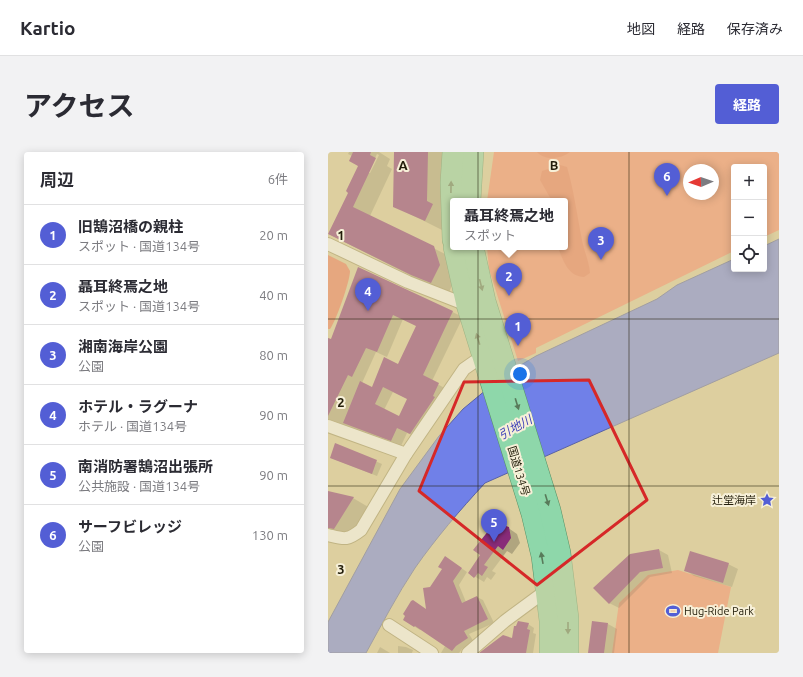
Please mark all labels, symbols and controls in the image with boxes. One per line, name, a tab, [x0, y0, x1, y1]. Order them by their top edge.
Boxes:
text: Kartio	[20, 17, 76, 39]
text: 地図	[627, 21, 655, 37]
text: 経路	[677, 21, 705, 37]
text: 保存済み	[727, 21, 783, 37]
button: 経路	[715, 84, 779, 124]
text: アクセス	[24, 90, 135, 121]
text: A	[398, 158, 408, 172]
text: B	[550, 158, 559, 172]
pin: 6	[654, 163, 680, 196]
north arrow	[683, 164, 719, 200]
map controls	[731, 164, 767, 272]
button: +	[731, 164, 767, 200]
text: 周辺	[40, 170, 74, 189]
text: 6件	[268, 172, 288, 186]
one-way arrow	[448, 180, 454, 193]
popup	[450, 198, 568, 250]
button: −	[731, 200, 767, 236]
text: 聶耳終焉之地	[464, 207, 554, 224]
text: 旧鵠沼橋の親柱	[78, 218, 183, 235]
pin: 3	[588, 227, 614, 260]
text: 1	[49, 228, 57, 242]
text: 20 m	[259, 228, 288, 242]
text: 1	[337, 228, 345, 242]
text: スポット	[464, 228, 516, 242]
button: locate	[731, 236, 767, 272]
text: スポット · 国道134号	[78, 239, 200, 253]
pin: 2	[496, 263, 522, 296]
text: 聶耳終焉之地	[78, 278, 168, 295]
pin: 4	[355, 278, 381, 311]
one-way arrow	[478, 279, 484, 291]
text: 2	[49, 288, 57, 302]
text: 40 m	[259, 288, 288, 302]
text: スポット · 国道134号	[78, 299, 200, 313]
pin: 1	[505, 313, 531, 346]
one-way arrow	[475, 333, 481, 345]
text: 湘南海岸公園	[78, 338, 168, 355]
text: 3	[49, 348, 57, 362]
text: 80 m	[259, 348, 288, 362]
text: 公園	[78, 359, 104, 373]
your location	[510, 364, 530, 384]
text: 2	[337, 395, 345, 409]
text: ホテル・ラグーナ	[78, 398, 198, 415]
one-way arrow	[514, 398, 520, 410]
text: 4	[49, 408, 57, 422]
text: 90 m	[259, 408, 288, 422]
water label: 引地川	[496, 412, 536, 441]
text: ホテル · 国道134号	[78, 419, 187, 433]
street label: 国道134号	[506, 445, 532, 497]
text: 南消防署鵠沼出張所	[78, 458, 213, 475]
text: 5	[49, 468, 57, 482]
text: 90 m	[259, 468, 288, 482]
text: 公共施設 · 国道134号	[78, 479, 200, 493]
place icon: 辻堂海岸	[759, 492, 775, 508]
one-way arrow	[544, 494, 550, 506]
place label: 辻堂海岸	[712, 494, 756, 506]
pin: 5	[481, 509, 507, 542]
text: サーフビレッジ	[78, 518, 182, 535]
text: 6	[49, 528, 57, 542]
text: 130 m	[252, 528, 288, 542]
text: 公園	[78, 539, 104, 553]
one-way arrow	[539, 552, 545, 565]
text: 3	[337, 562, 345, 576]
sports icon: Hug-Ride Park	[665, 603, 681, 619]
place label: Hug-Ride Park	[684, 605, 754, 617]
one-way arrow	[565, 622, 571, 635]

